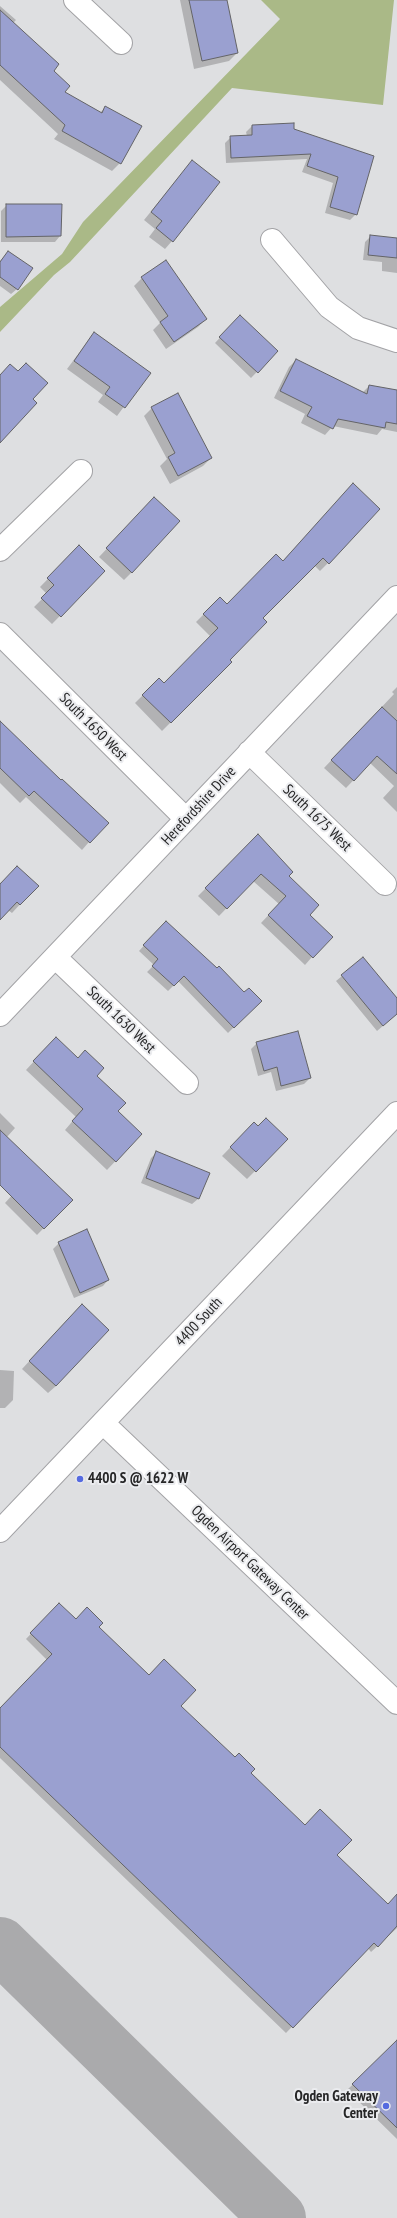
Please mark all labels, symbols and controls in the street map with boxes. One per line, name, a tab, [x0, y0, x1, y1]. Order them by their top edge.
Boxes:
street label: South 1650 West	[55, 689, 131, 765]
street label: Herefordshire Drive	[158, 763, 240, 849]
street label: South 1675 West	[279, 781, 355, 855]
street label: South 1630 West	[83, 983, 159, 1057]
street label: 4400 South	[172, 1294, 226, 1350]
place label: 4400 S @ 1622 W	[88, 1470, 188, 1488]
marker: 4400 S @ 1622 W	[75, 1474, 85, 1484]
street label: Ogden Airport Gateway Center	[187, 1502, 313, 1624]
place label: Ogden Gateway Center	[295, 2088, 378, 2123]
marker: Ogden Gateway Center	[381, 2101, 391, 2111]

